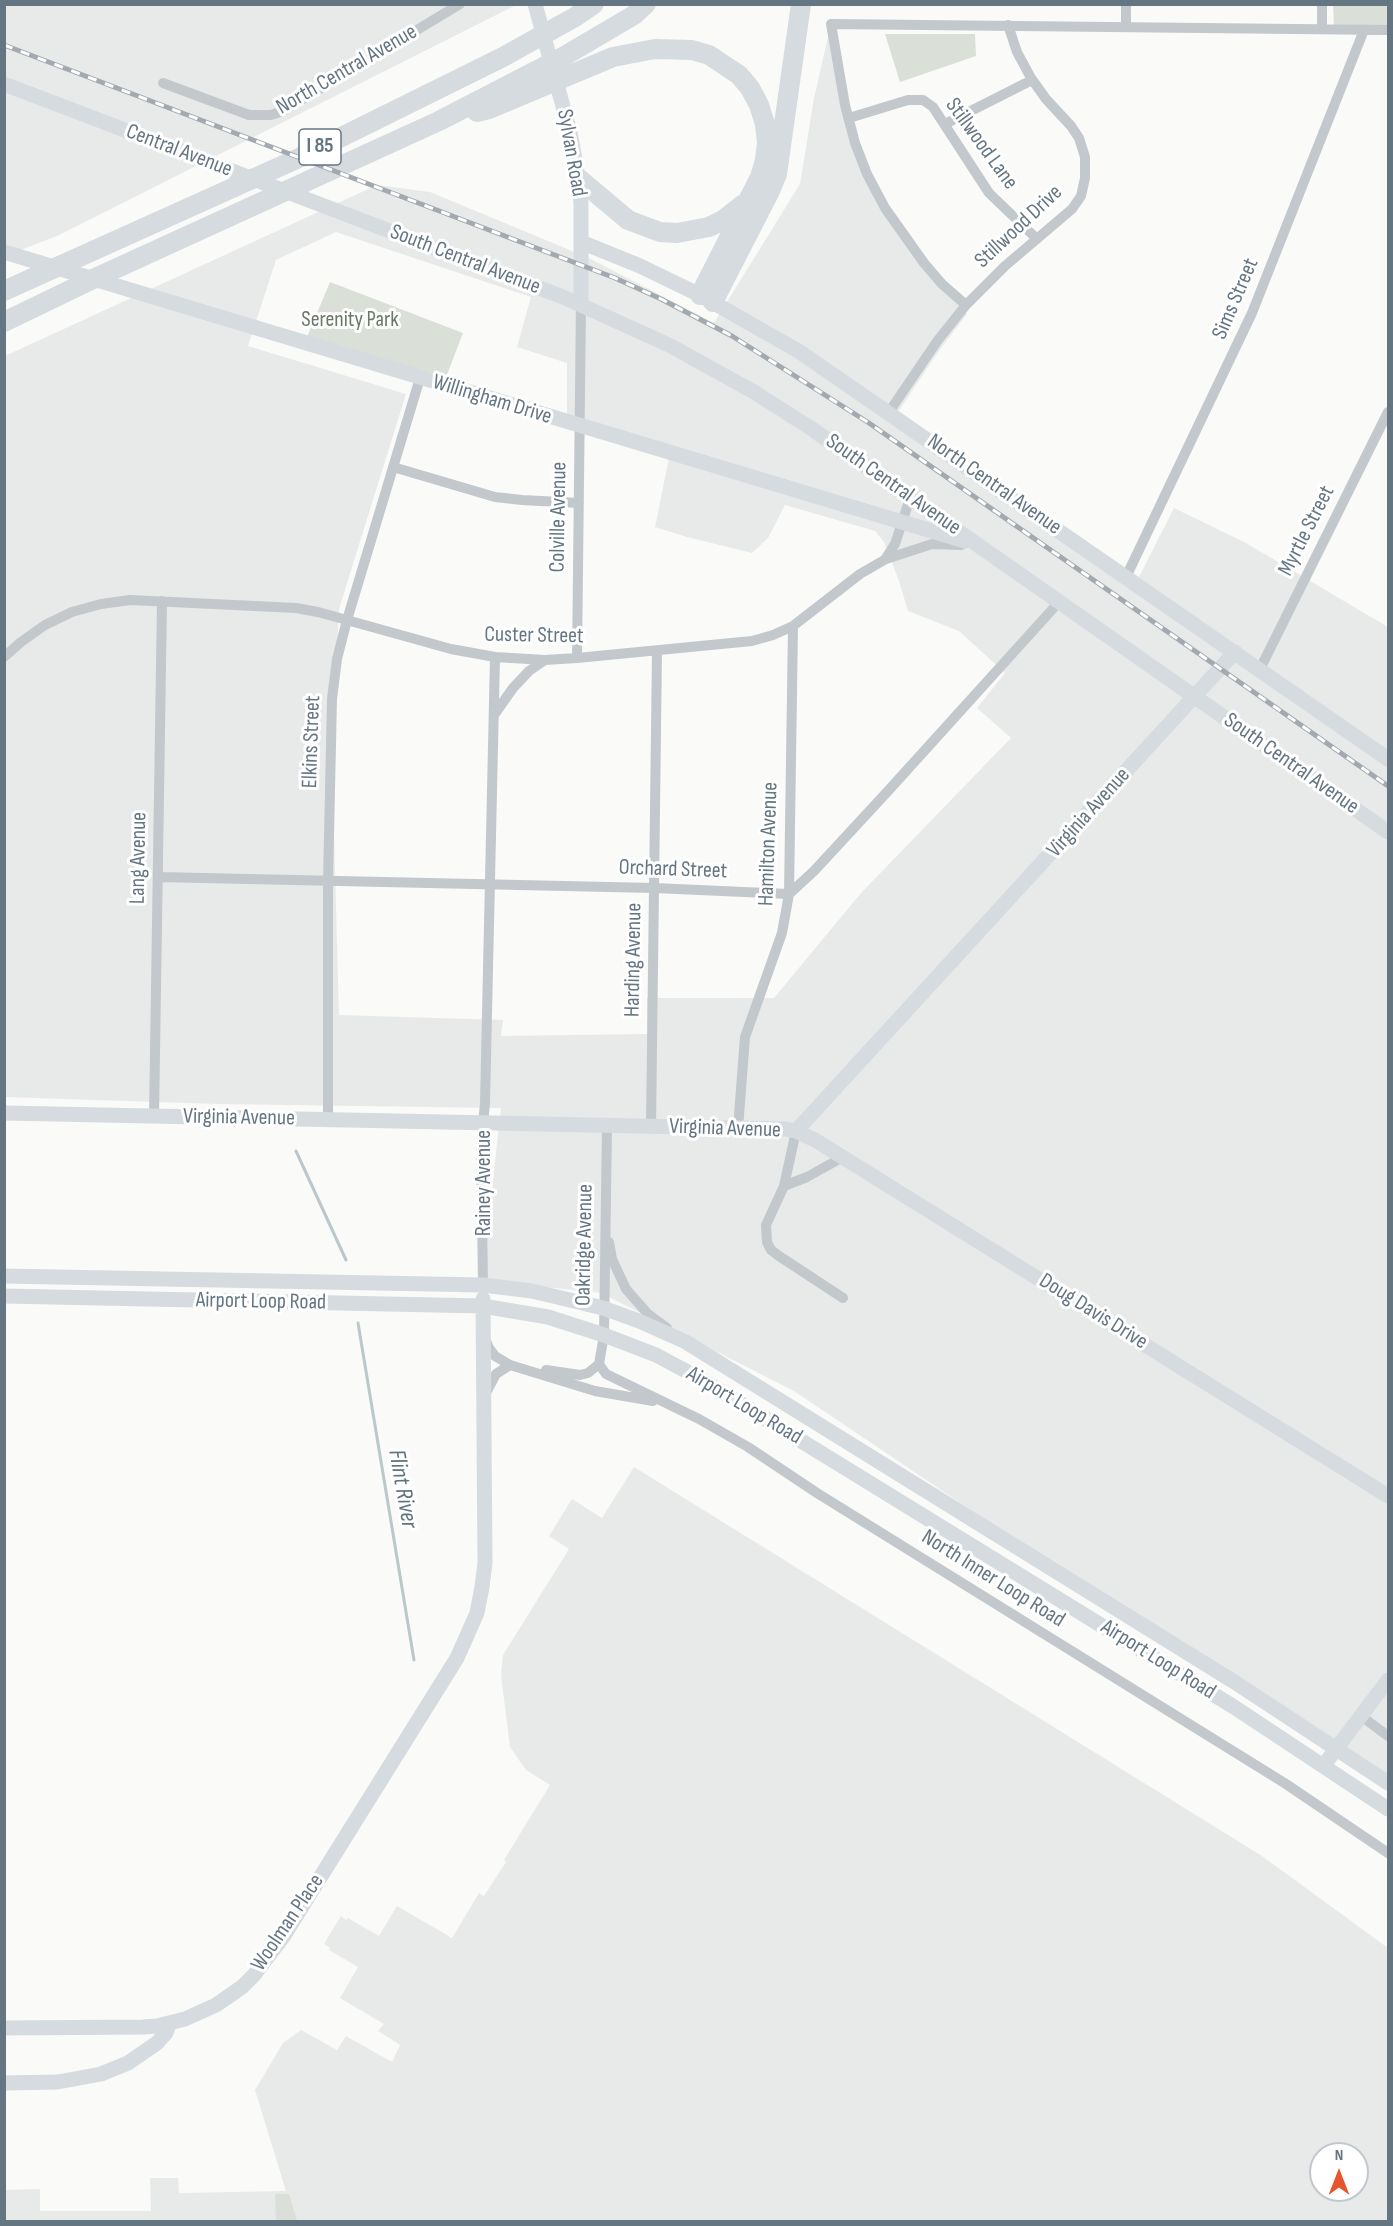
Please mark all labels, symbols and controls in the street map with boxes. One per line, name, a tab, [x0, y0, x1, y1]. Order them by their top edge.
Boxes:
street label: North Central Avenue	[272, 19, 422, 121]
street label: Stillwood Lane	[939, 93, 1023, 195]
street label: Sylvan Road	[550, 107, 592, 199]
street label: Central Avenue	[122, 119, 236, 183]
road number: I 85	[299, 129, 341, 165]
street label: Stillwood Drive	[970, 180, 1068, 274]
street label: South Central Avenue	[386, 219, 544, 301]
street label: Sims Street	[1207, 255, 1265, 343]
park label: Serenity Park	[301, 307, 399, 333]
street label: Willingham Drive	[429, 369, 555, 431]
street label: South Central Avenue	[820, 429, 966, 541]
street label: North Central Avenue	[922, 429, 1066, 541]
street label: Colville Avenue	[545, 461, 573, 573]
street label: Myrtle Street	[1273, 481, 1341, 581]
street label: Custer Street	[484, 622, 584, 650]
street label: Elkins Street	[297, 695, 327, 789]
street label: South Central Avenue	[1218, 708, 1364, 820]
street label: Virginia Avenue	[1042, 763, 1136, 863]
street label: Hamilton Avenue	[754, 781, 784, 907]
street label: Lang Avenue	[125, 812, 153, 904]
street label: Orchard Street	[618, 855, 728, 885]
street label: Harding Avenue	[620, 903, 648, 1017]
street label: Virginia Avenue	[183, 1104, 295, 1132]
street label: Virginia Avenue	[669, 1114, 781, 1144]
street label: Rainey Avenue	[471, 1130, 497, 1236]
street label: Oakridge Avenue	[571, 1184, 599, 1306]
street label: Doug Davis Drive	[1034, 1268, 1152, 1356]
street label: Airport Loop Road	[196, 1288, 326, 1316]
street label: Airport Loop Road	[681, 1361, 807, 1451]
water label: Flint River	[381, 1447, 423, 1531]
street label: North Inner Loop Road	[917, 1524, 1069, 1634]
street label: Airport Loop Road	[1096, 1614, 1220, 1706]
street label: Woolman Place	[246, 1870, 330, 1976]
north arrow	[1309, 2142, 1369, 2202]
text: N	[1335, 2146, 1343, 2165]

